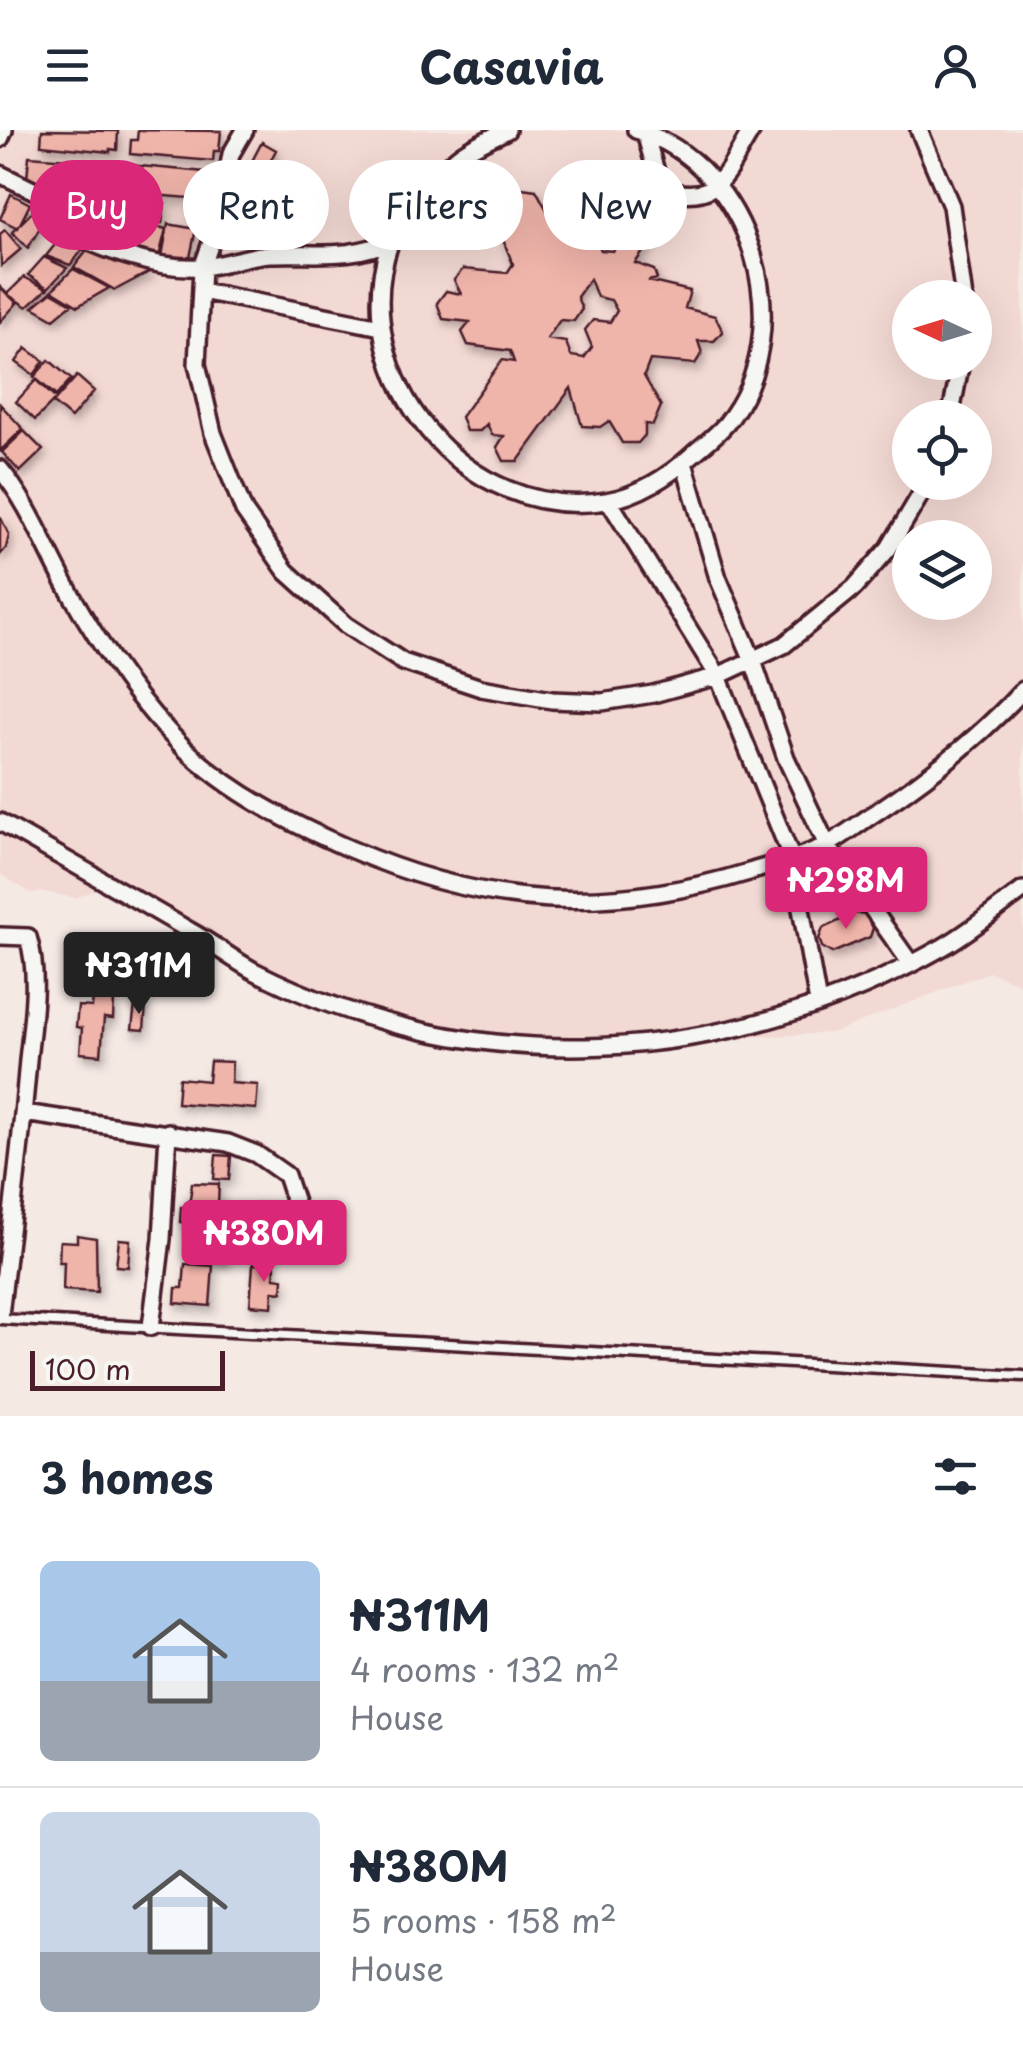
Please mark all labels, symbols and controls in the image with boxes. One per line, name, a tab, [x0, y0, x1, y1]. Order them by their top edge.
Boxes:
text: Casavia	[419, 31, 604, 99]
icon: menu	[40, 38, 95, 93]
icon: person	[928, 38, 983, 93]
chip: Buy	[30, 160, 163, 250]
chip: Rent	[183, 160, 329, 250]
chip: Filters	[349, 160, 523, 250]
chip: New	[543, 160, 687, 250]
north arrow	[892, 280, 992, 380]
map controls	[892, 280, 992, 620]
button: locate	[892, 400, 992, 500]
button: layers	[892, 520, 992, 620]
pin: ₦298M	[776, 847, 916, 932]
text: ₦298M	[787, 855, 905, 903]
pin: ₦311M	[69, 932, 209, 1017]
text: ₦311M	[86, 940, 192, 988]
pin: ₦380M	[194, 1200, 334, 1285]
text: ₦380M	[204, 1208, 324, 1256]
scale bar	[30, 1346, 225, 1390]
text: 100 m	[45, 1347, 131, 1390]
text: 3 homes	[40, 1445, 213, 1508]
icon: filters	[928, 1449, 983, 1504]
text: ₦311M	[350, 1582, 490, 1645]
icon: home	[120, 1601, 240, 1721]
text: 4 rooms · 132 m²	[350, 1645, 620, 1693]
text: House	[350, 1693, 444, 1741]
text: ₦380M	[350, 1833, 509, 1896]
icon: home	[120, 1852, 240, 1972]
text: 5 rooms · 158 m²	[350, 1896, 617, 1944]
text: House	[350, 1944, 444, 1992]

